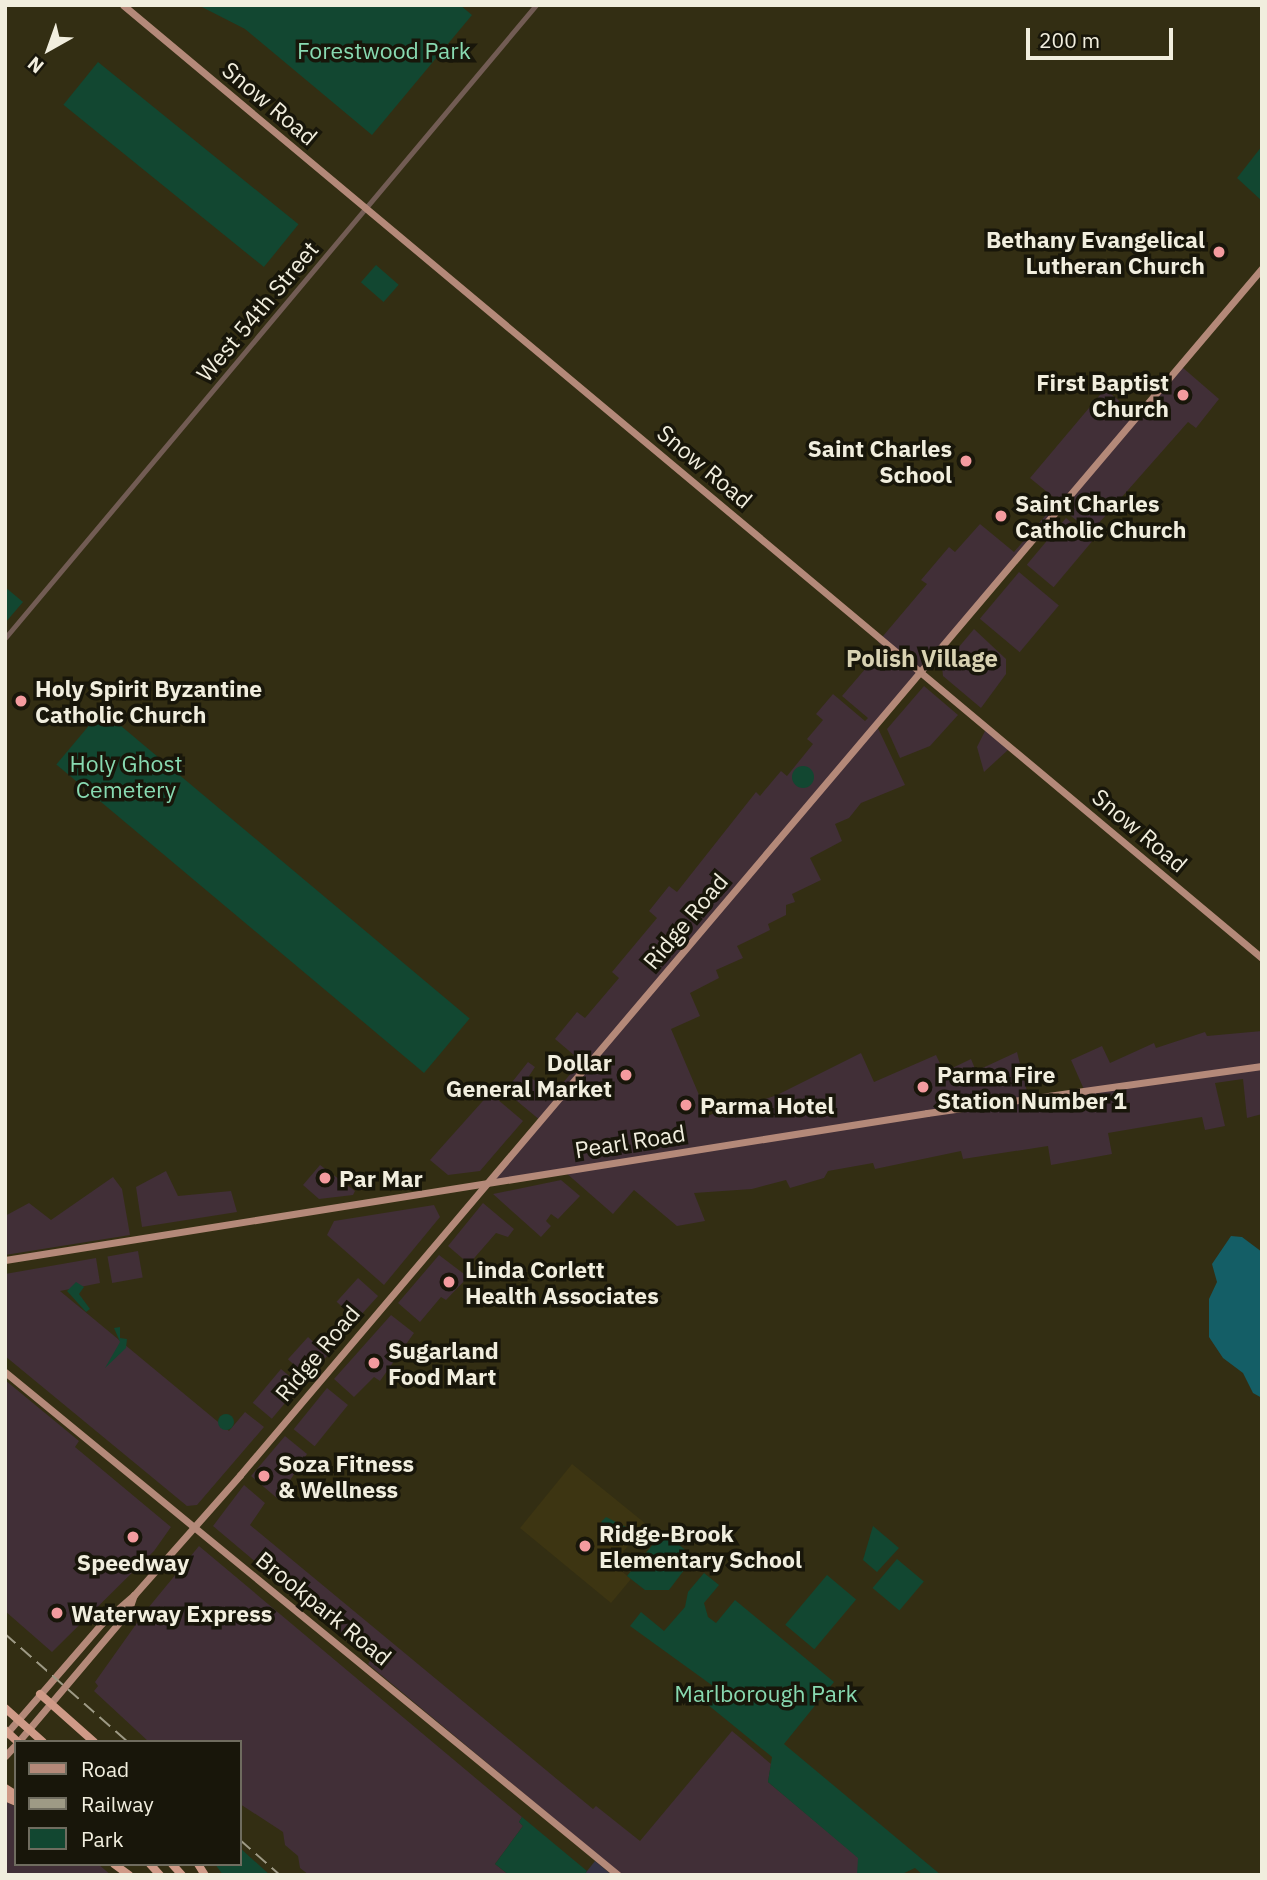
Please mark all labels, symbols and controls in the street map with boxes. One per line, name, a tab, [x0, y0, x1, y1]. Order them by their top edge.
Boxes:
north arrow	[14, 14, 84, 84]
scale bar	[1029, 14, 1176, 58]
text: 200 m	[1039, 26, 1100, 54]
park label: Forestwood Park	[297, 36, 471, 64]
text: N	[23, 51, 48, 79]
street label: Snow Road	[217, 55, 323, 151]
place label: Bethany Evangelical Lutheran Church	[986, 225, 1205, 279]
street label: West 54th Street	[190, 235, 324, 387]
marker: Bethany Evangelical Lutheran Church	[1211, 244, 1227, 260]
place label: First Baptist Church	[1036, 368, 1169, 422]
marker: First Baptist Church	[1175, 387, 1191, 403]
street label: Snow Road	[652, 418, 758, 514]
place label: Saint Charles School	[807, 434, 952, 488]
marker: Saint Charles School	[958, 453, 974, 469]
place label: Saint Charles Catholic Church	[1015, 489, 1186, 543]
marker: Saint Charles Catholic Church	[993, 508, 1009, 524]
district label: Polish Village	[846, 645, 998, 673]
place label: Holy Spirit Byzantine Catholic Church	[35, 674, 262, 728]
marker: Holy Spirit Byzantine Catholic Church	[13, 693, 29, 709]
park label: Holy Ghost Cemetery	[69, 749, 183, 803]
street label: Snow Road	[1087, 782, 1193, 878]
street label: Ridge Road	[637, 867, 733, 975]
place label: Dollar General Market	[446, 1048, 612, 1102]
place label: Parma Fire Station Number 1	[937, 1060, 1127, 1114]
marker: Dollar General Market	[618, 1067, 634, 1083]
marker: Parma Fire Station Number 1	[915, 1079, 931, 1095]
place label: Parma Hotel	[700, 1091, 834, 1119]
marker: Parma Hotel	[678, 1097, 694, 1113]
street label: Pearl Road	[573, 1119, 687, 1163]
place label: Par Mar	[339, 1164, 423, 1192]
marker: Par Mar	[317, 1170, 333, 1186]
place label: Linda Corlett Health Associates	[465, 1255, 659, 1309]
marker: Linda Corlett Health Associates	[439, 1272, 459, 1292]
street label: Ridge Road	[269, 1299, 365, 1407]
place label: Sugarland Food Mart	[388, 1336, 499, 1390]
marker: Sugarland Food Mart	[366, 1355, 382, 1371]
place label: Soza Fitness & Wellness	[278, 1449, 414, 1503]
marker: Soza Fitness & Wellness	[256, 1468, 272, 1484]
place label: Ridge-Brook Elementary School	[599, 1519, 802, 1573]
marker: Speedway	[125, 1529, 141, 1545]
marker: Ridge-Brook Elementary School	[577, 1538, 593, 1554]
street label: Brookpark Road	[251, 1545, 397, 1671]
place label: Speedway	[77, 1548, 189, 1576]
place label: Waterway Express	[71, 1599, 272, 1627]
marker: Waterway Express	[49, 1605, 65, 1621]
park label: Marlborough Park	[674, 1679, 858, 1707]
legend	[14, 1740, 242, 1866]
text: Road	[81, 1755, 129, 1783]
text: Railway	[81, 1790, 154, 1818]
text: Park	[81, 1825, 124, 1853]

